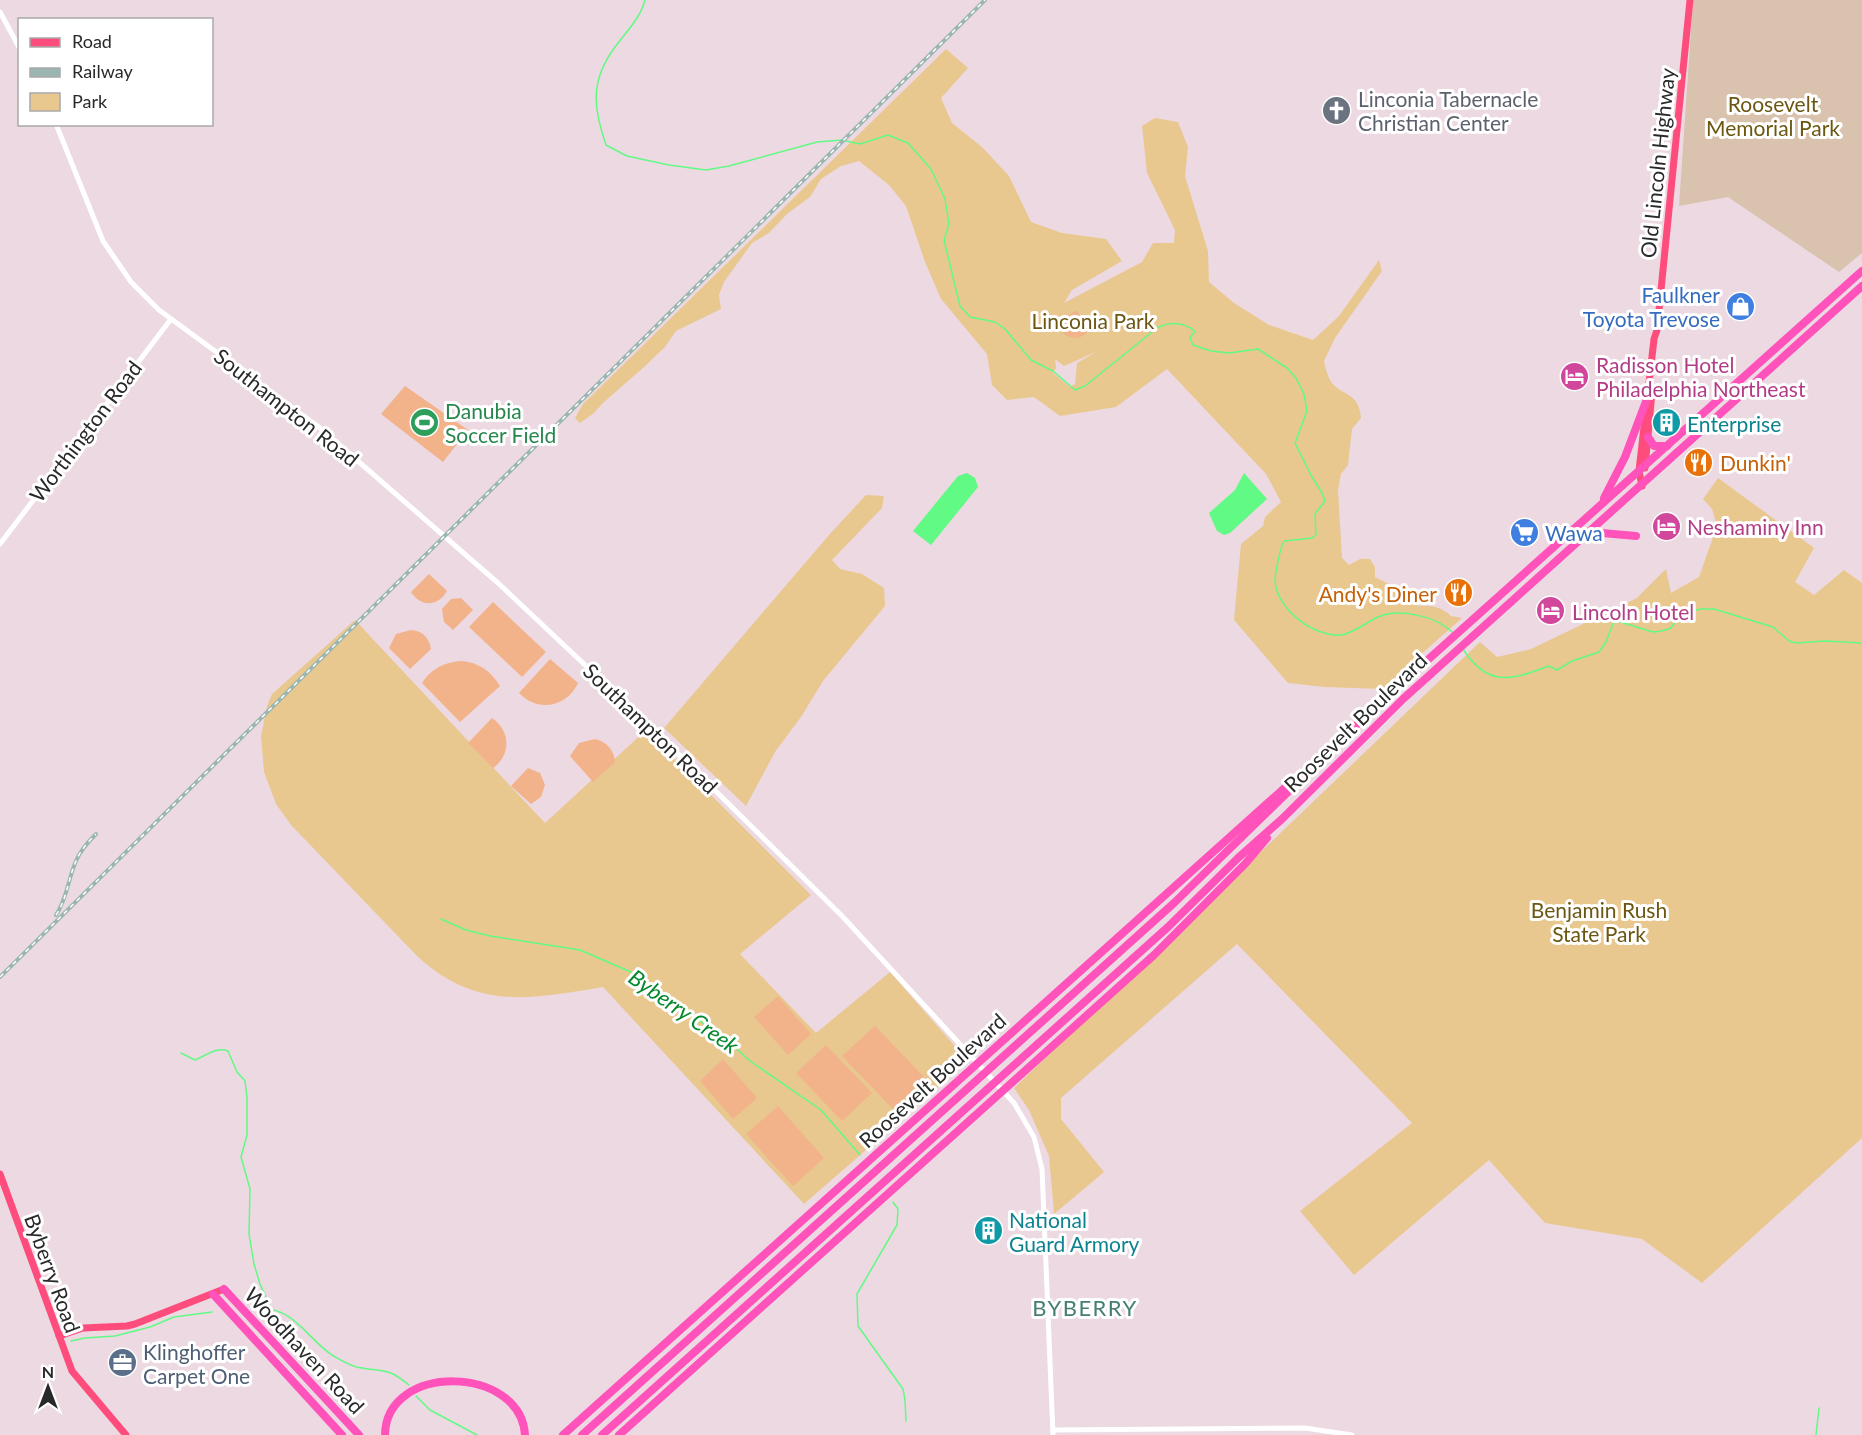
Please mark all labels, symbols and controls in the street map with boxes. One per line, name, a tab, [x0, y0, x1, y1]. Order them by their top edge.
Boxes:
legend	[18, 18, 213, 126]
text: Road	[72, 30, 112, 52]
text: Railway	[72, 60, 133, 82]
street label: Old Lincoln Highway	[1635, 67, 1679, 259]
place label: Linconia Tabernacle Christian Center	[1358, 86, 1538, 135]
text: Park	[72, 90, 108, 112]
park label: Roosevelt Memorial Park	[1706, 91, 1840, 140]
church icon: Linconia Tabernacle Christian Center	[1321, 94, 1353, 126]
place label: Faulkner Toyota Trevose	[1583, 282, 1720, 331]
shop icon: Faulkner Toyota Trevose	[1725, 290, 1757, 322]
park label: Linconia Park	[1032, 308, 1155, 333]
street label: Southampton Road	[210, 343, 364, 471]
place label: Radisson Hotel Philadelphia Northeast	[1596, 352, 1806, 401]
street label: Worthington Road	[24, 356, 146, 506]
hotel icon: Radisson Hotel Philadelphia Northeast	[1559, 360, 1591, 392]
place label: Danubia Soccer Field	[445, 398, 556, 447]
sports icon: Danubia Soccer Field	[408, 406, 440, 438]
building icon: Enterprise	[1650, 407, 1682, 439]
place label: Enterprise	[1687, 411, 1781, 436]
restaurant icon: Dunkin'	[1683, 446, 1715, 478]
place label: Dunkin'	[1720, 450, 1791, 475]
hotel icon: Neshaminy Inn	[1650, 510, 1682, 542]
place label: Neshaminy Inn	[1687, 514, 1824, 539]
supermarket icon: Wawa	[1508, 516, 1540, 548]
place label: Wawa	[1545, 520, 1603, 545]
restaurant icon: Andy's Diner	[1442, 577, 1474, 609]
place label: Andy's Diner	[1319, 581, 1437, 606]
hotel icon: Lincoln Hotel	[1535, 595, 1567, 627]
place label: Lincoln Hotel	[1572, 599, 1694, 624]
street label: Roosevelt Boulevard	[1278, 647, 1432, 797]
street label: Southampton Road	[579, 658, 723, 798]
park label: Benjamin Rush State Park	[1531, 897, 1667, 946]
water label: Byberry Creek	[624, 963, 745, 1059]
street label: Roosevelt Boulevard	[854, 1008, 1010, 1152]
place label: National Guard Armory	[1009, 1207, 1140, 1256]
street label: Byberry Road	[20, 1210, 86, 1336]
building icon: National Guard Armory	[972, 1215, 1004, 1247]
street label: Woodhaven Road	[240, 1282, 370, 1418]
district label: BYBERRY	[1032, 1294, 1138, 1321]
place label: Klinghoffer Carpet One	[143, 1339, 250, 1388]
office icon: Klinghoffer Carpet One	[106, 1347, 138, 1379]
north arrow	[18, 1357, 78, 1417]
text: N	[42, 1362, 54, 1381]

